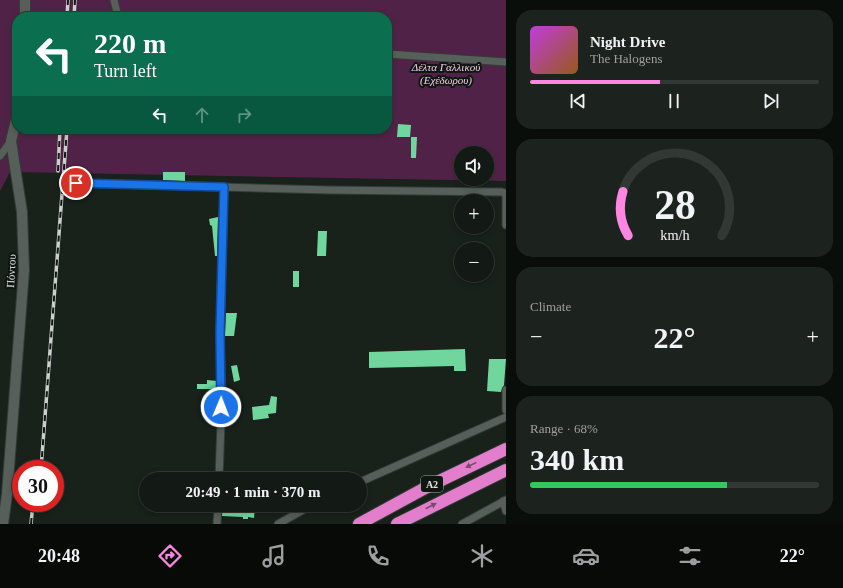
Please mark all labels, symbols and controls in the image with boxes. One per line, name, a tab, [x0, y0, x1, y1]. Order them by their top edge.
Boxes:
icon: left	[28, 28, 80, 80]
text: 220 m	[94, 28, 166, 59]
text: Night Drive	[590, 34, 665, 50]
text: The Halogens	[590, 51, 663, 66]
text: Turn left	[94, 61, 157, 81]
park label: Δέλτα Γαλλικού (Εχέδωρου)	[411, 61, 480, 87]
icon: previous	[567, 90, 589, 112]
icon: pause	[663, 90, 685, 112]
icon: next	[760, 90, 782, 112]
icon: left	[149, 104, 171, 126]
icon: ahead	[191, 104, 213, 126]
icon: right	[233, 104, 255, 126]
map controls	[454, 146, 494, 282]
button: sound	[454, 146, 494, 186]
pin	[59, 166, 93, 200]
icon: arrive	[65, 172, 87, 194]
text: 28	[654, 182, 695, 228]
button: +	[454, 194, 494, 234]
text: km/h	[660, 226, 689, 242]
button: −	[454, 242, 494, 282]
street label: Πόντου	[4, 253, 18, 288]
text: Climate	[530, 299, 571, 314]
text: 22°	[654, 321, 696, 354]
text: −	[530, 324, 542, 349]
text: +	[807, 324, 819, 349]
position arrow	[200, 386, 242, 428]
text: Range · 68%	[530, 421, 598, 436]
text: 340 km	[530, 443, 624, 476]
speed limit sign: 30	[12, 460, 64, 512]
one-way arrow	[465, 462, 476, 468]
road number: Α2	[421, 476, 443, 492]
text: 20:49 · 1 min · 370 m	[186, 484, 321, 500]
one-way arrow	[426, 503, 437, 509]
icon: directions	[156, 542, 184, 570]
icon: music	[260, 542, 288, 570]
icon: phone	[364, 542, 392, 570]
icon: climate	[468, 542, 496, 570]
icon: car	[572, 542, 600, 570]
icon: filters	[676, 542, 704, 570]
text: 20:48	[38, 546, 80, 566]
text: 22°	[780, 546, 805, 566]

